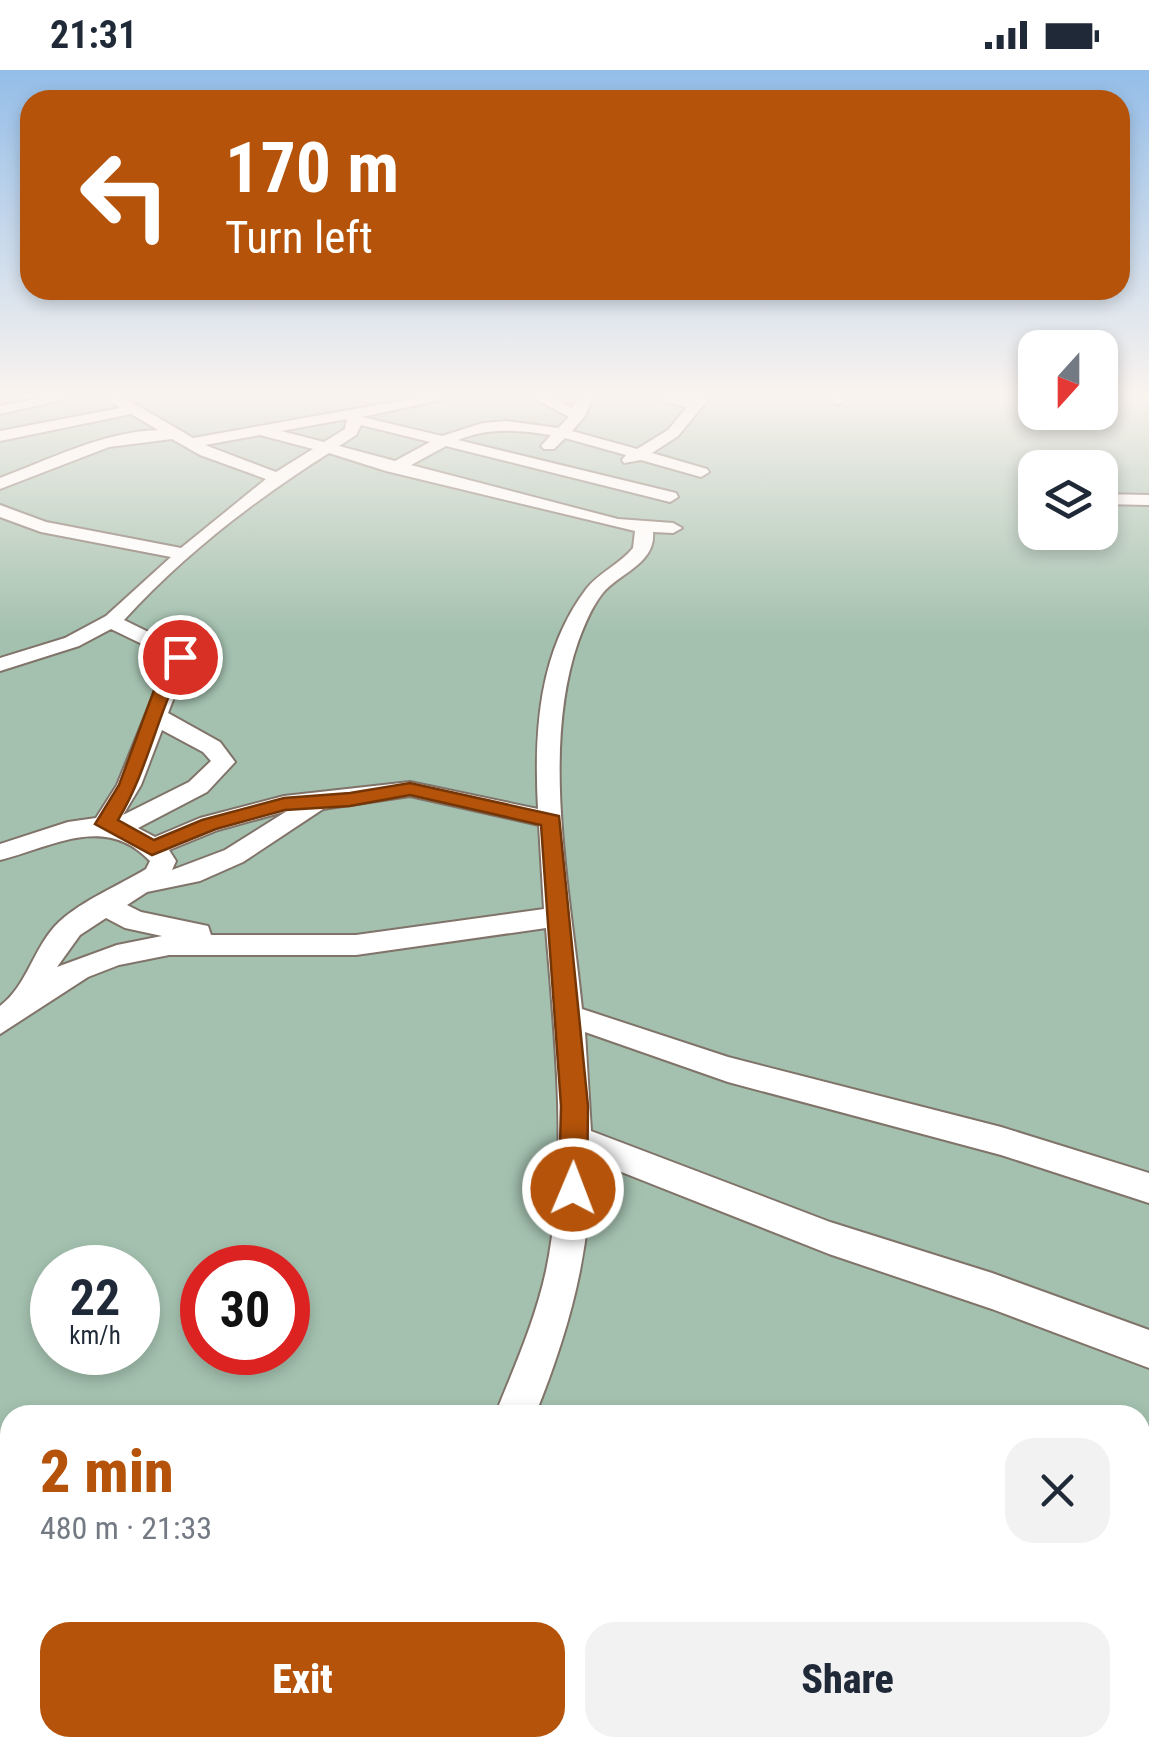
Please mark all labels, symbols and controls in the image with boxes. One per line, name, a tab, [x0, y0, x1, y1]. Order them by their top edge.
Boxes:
text: 21:31	[50, 13, 137, 57]
text: 170 m	[225, 127, 399, 209]
icon: left	[60, 130, 190, 260]
text: Turn left	[225, 211, 373, 264]
north arrow	[1018, 330, 1118, 430]
map controls	[1018, 330, 1118, 550]
button: layers	[1018, 450, 1118, 550]
pin	[138, 615, 223, 700]
icon: arrive	[153, 630, 208, 685]
position arrow	[521, 1137, 625, 1241]
speed limit sign: 30	[180, 1245, 310, 1375]
text: 22	[70, 1269, 120, 1327]
text: km/h	[69, 1321, 121, 1350]
text: 2 min	[40, 1436, 174, 1507]
button: close	[1005, 1438, 1110, 1543]
text: 480 m · 21:33	[40, 1509, 212, 1547]
button: Exit	[40, 1622, 565, 1737]
button: Share	[585, 1622, 1110, 1737]

